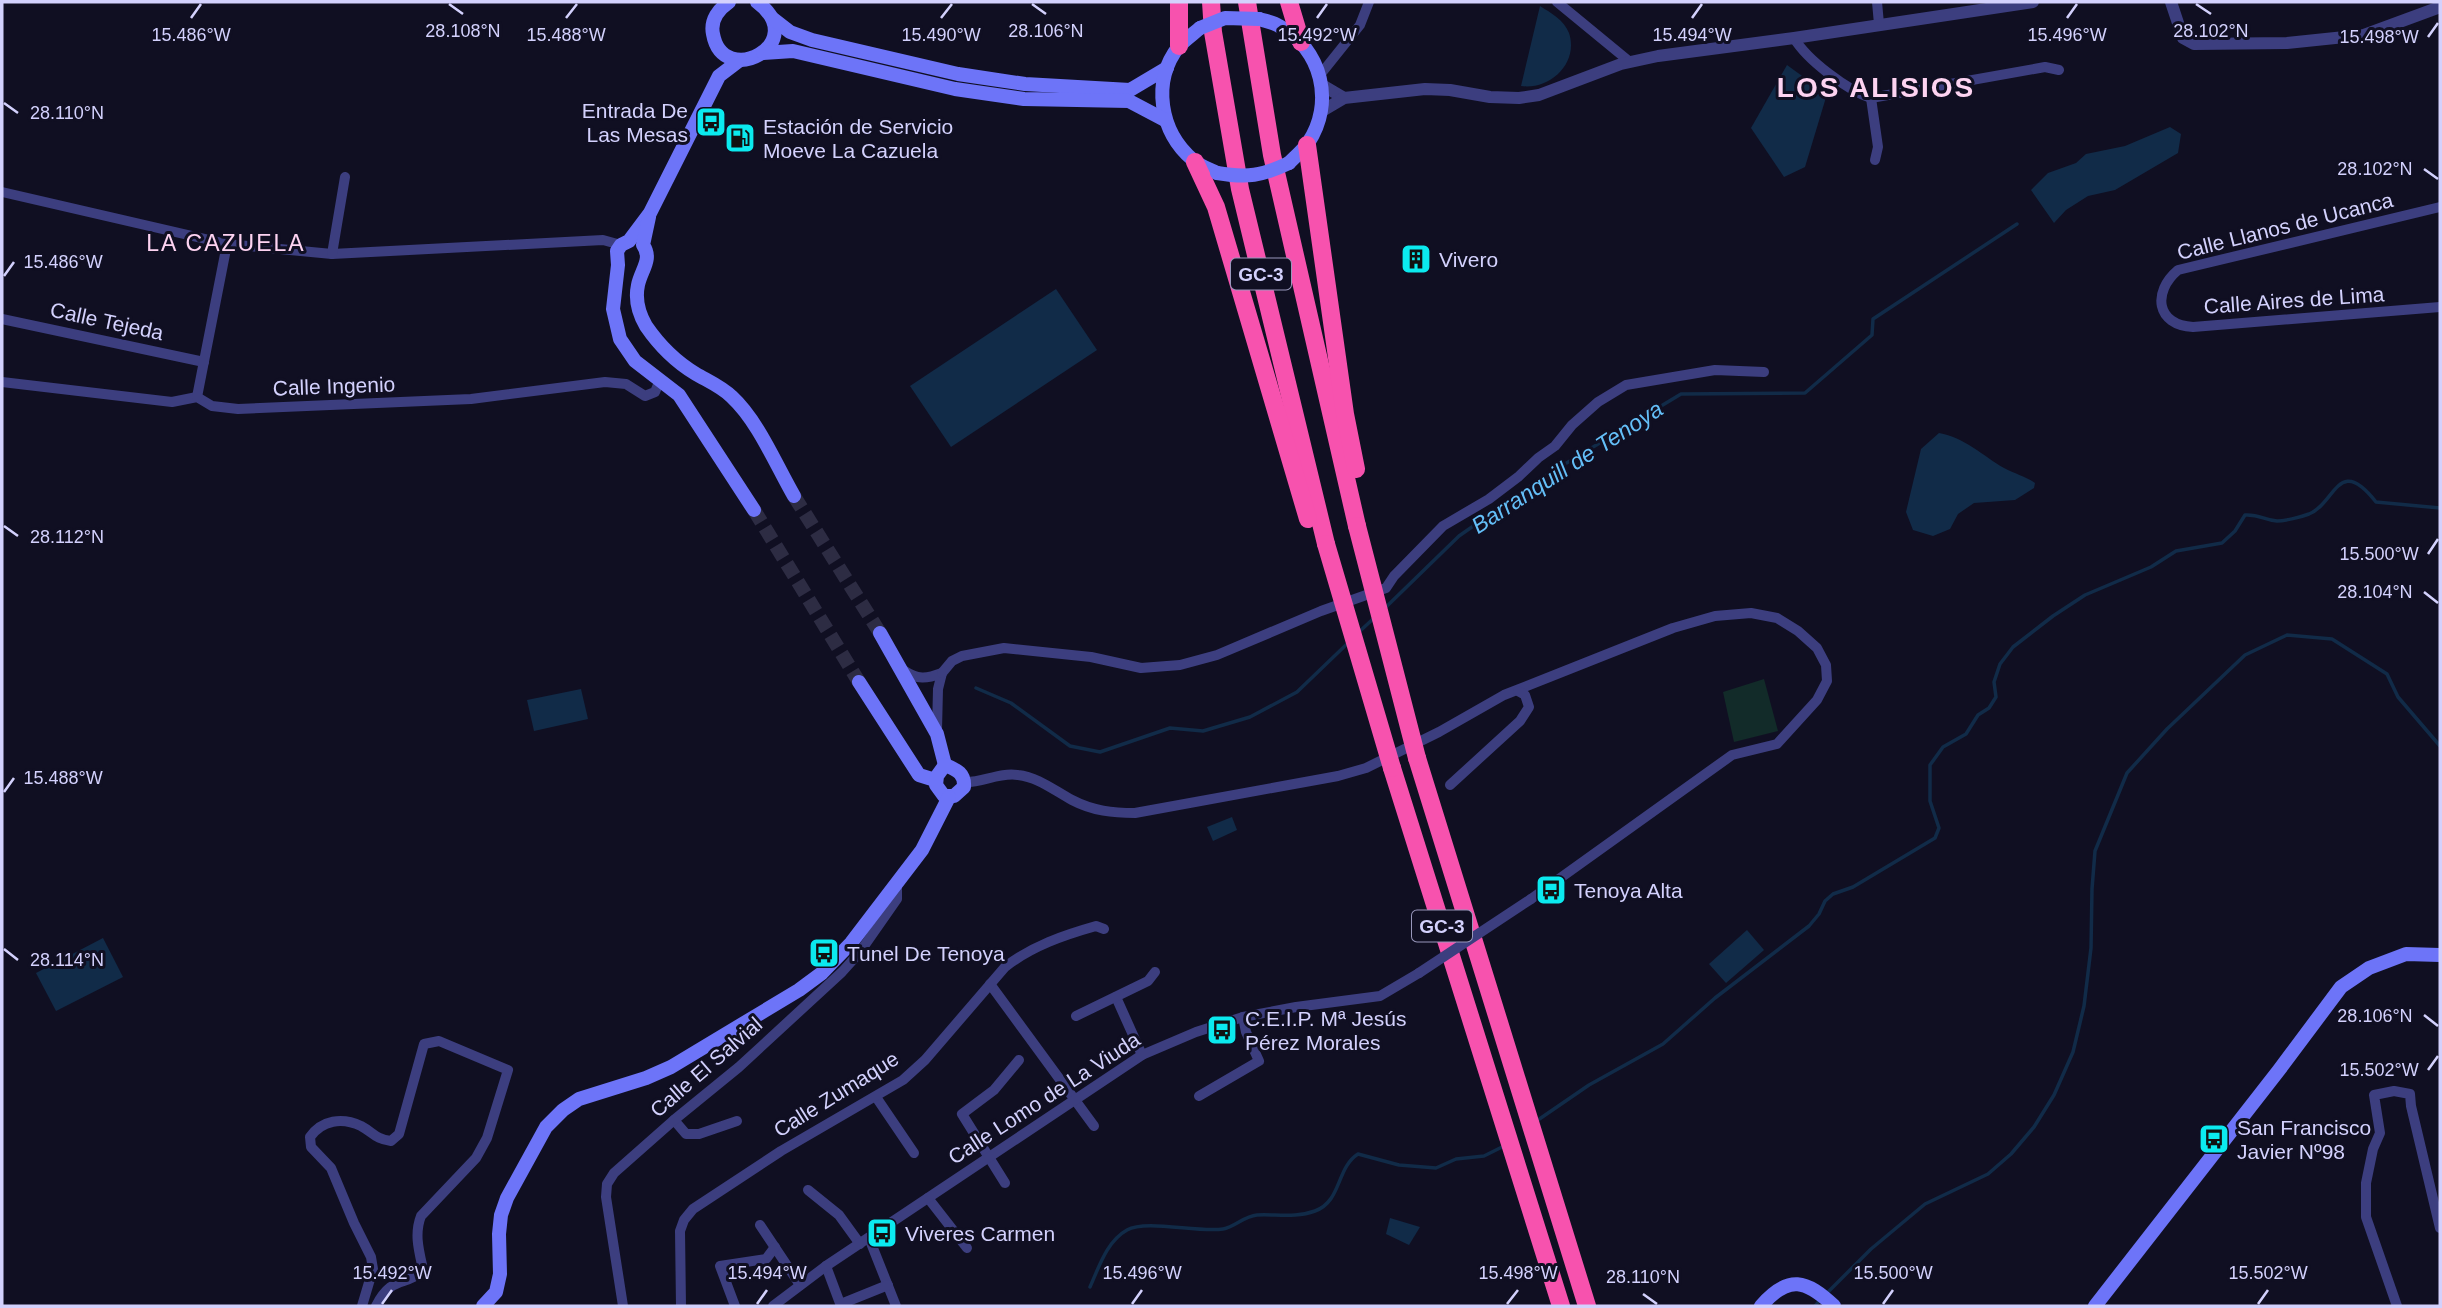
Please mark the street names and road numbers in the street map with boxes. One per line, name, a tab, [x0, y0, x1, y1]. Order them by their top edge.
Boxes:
street label: Calle Llanos de Ucanca	[2175, 188, 2396, 264]
road number: GC-3	[1231, 258, 1291, 290]
street label: Calle Aires de Lima	[2203, 282, 2385, 318]
street label: Calle Tejeda	[48, 298, 166, 344]
street label: Calle Ingenio	[272, 372, 396, 400]
road number: GC-3	[1412, 910, 1472, 942]
street label: Calle El Salvial	[646, 1012, 766, 1122]
street label: Calle Lomo de La Viuda	[944, 1027, 1144, 1169]
street label: Calle Zumaque	[770, 1047, 902, 1141]

